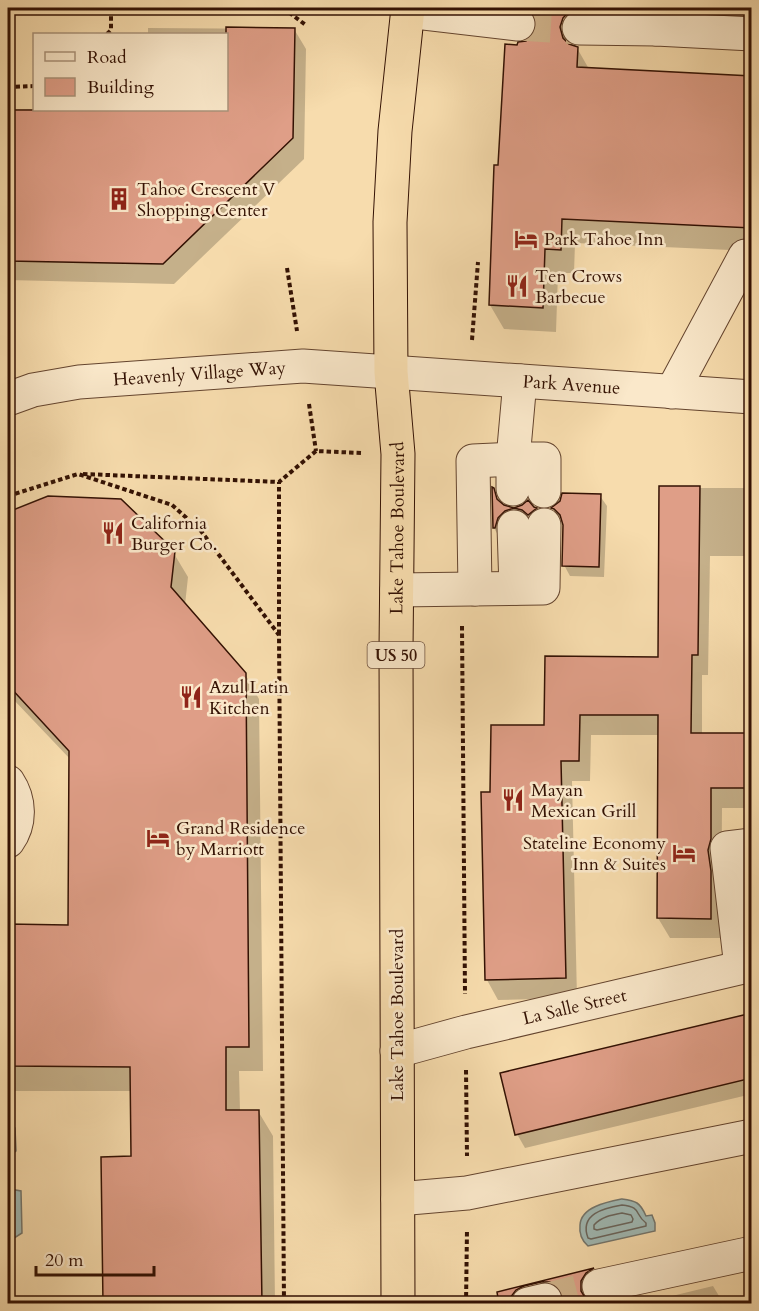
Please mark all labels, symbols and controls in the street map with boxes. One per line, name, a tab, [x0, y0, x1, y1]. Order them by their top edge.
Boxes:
legend	[33, 33, 228, 111]
text: Road	[87, 45, 127, 70]
text: Building	[87, 75, 155, 100]
place label: Tahoe Crescent V Shopping Center	[137, 177, 276, 223]
building icon: Tahoe Crescent V Shopping Center	[106, 186, 132, 212]
hotel icon: Park Tahoe Inn	[513, 226, 539, 252]
place label: Park Tahoe Inn	[544, 227, 664, 252]
place label: Ten Crows Barbecue	[535, 264, 622, 310]
restaurant icon: Ten Crows Barbecue	[504, 273, 530, 299]
street label: Heavenly Village Way	[112, 355, 287, 393]
street label: Park Avenue	[522, 369, 621, 401]
street label: Lake Tahoe Boulevard	[384, 440, 411, 614]
place label: California Burger Co.	[131, 511, 217, 557]
restaurant icon: California Burger Co.	[100, 520, 126, 546]
road number: US 50	[368, 642, 424, 668]
place label: Azul Latin Kitchen	[209, 675, 290, 721]
restaurant icon: Azul Latin Kitchen	[178, 684, 204, 710]
place label: Mayan Mexican Grill	[531, 778, 637, 824]
restaurant icon: Mayan Mexican Grill	[500, 787, 526, 813]
place label: Grand Residence by Marriott	[176, 816, 305, 862]
hotel icon: Grand Residence by Marriott	[145, 825, 171, 851]
place label: Stateline Economy Inn & Suites	[523, 831, 666, 877]
hotel icon: Stateline Economy Inn & Suites	[671, 840, 697, 866]
street label: Lake Tahoe Boulevard	[385, 928, 410, 1101]
street label: La Salle Street	[520, 983, 629, 1031]
scale bar	[36, 1239, 154, 1277]
text: 20 m	[45, 1248, 84, 1273]

